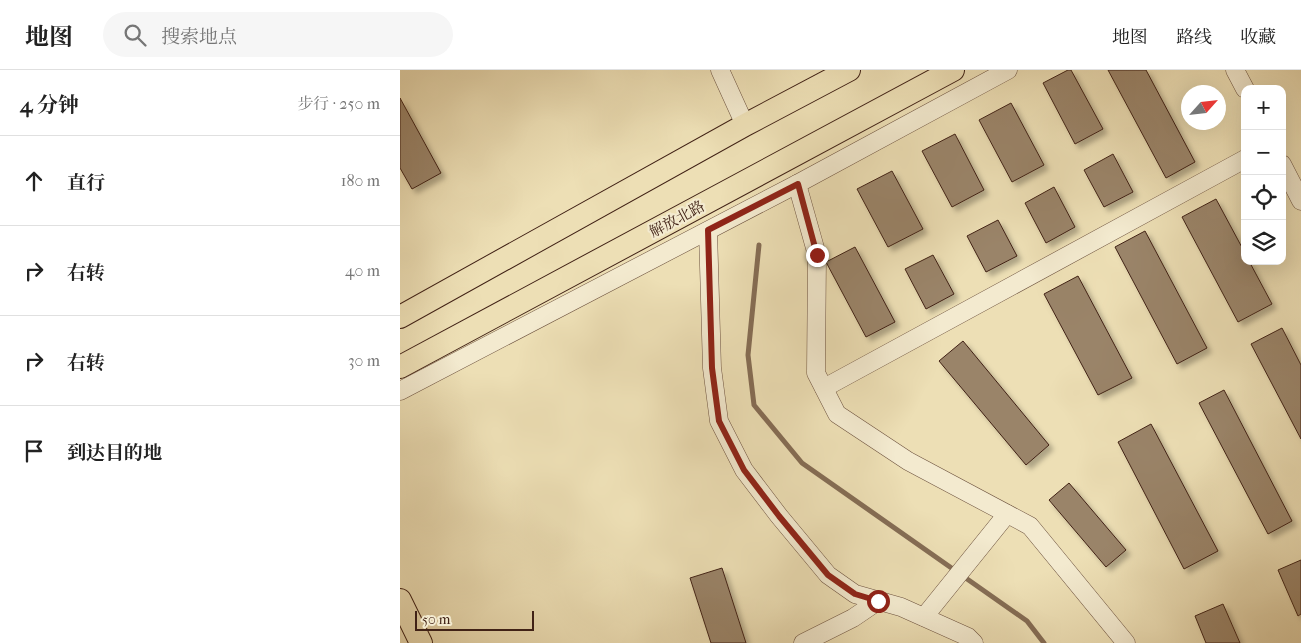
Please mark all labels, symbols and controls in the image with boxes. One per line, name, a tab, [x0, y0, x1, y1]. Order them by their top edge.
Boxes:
search box	[103, 12, 453, 57]
icon: search	[121, 21, 149, 49]
text: 地图	[25, 23, 73, 51]
text: 搜索地点	[161, 26, 237, 48]
text: 地图	[1112, 27, 1148, 48]
text: 路线	[1176, 27, 1212, 48]
text: 收藏	[1240, 27, 1276, 48]
north arrow	[1181, 85, 1226, 130]
map controls	[1241, 85, 1286, 265]
button: +	[1241, 85, 1286, 130]
text: 4 分钟	[20, 93, 79, 117]
text: 步行 · 250 m	[297, 94, 380, 113]
button: −	[1241, 130, 1286, 175]
icon: ahead	[20, 167, 48, 195]
text: 180 m	[341, 171, 380, 190]
text: 直行	[67, 172, 105, 194]
button: locate	[1241, 175, 1286, 220]
street label: 解放北路	[646, 197, 708, 241]
button: layers	[1241, 220, 1286, 265]
route end	[806, 244, 829, 267]
icon: right	[20, 257, 48, 285]
text: 40 m	[345, 261, 380, 280]
text: 右转	[67, 262, 105, 284]
icon: right	[20, 347, 48, 375]
text: 30 m	[348, 351, 380, 370]
text: 右转	[67, 352, 105, 374]
icon: arrive	[20, 437, 48, 465]
text: 到达目的地	[67, 442, 162, 464]
route start	[867, 590, 890, 613]
scale bar	[415, 608, 534, 631]
text: 50 m	[422, 611, 450, 628]

